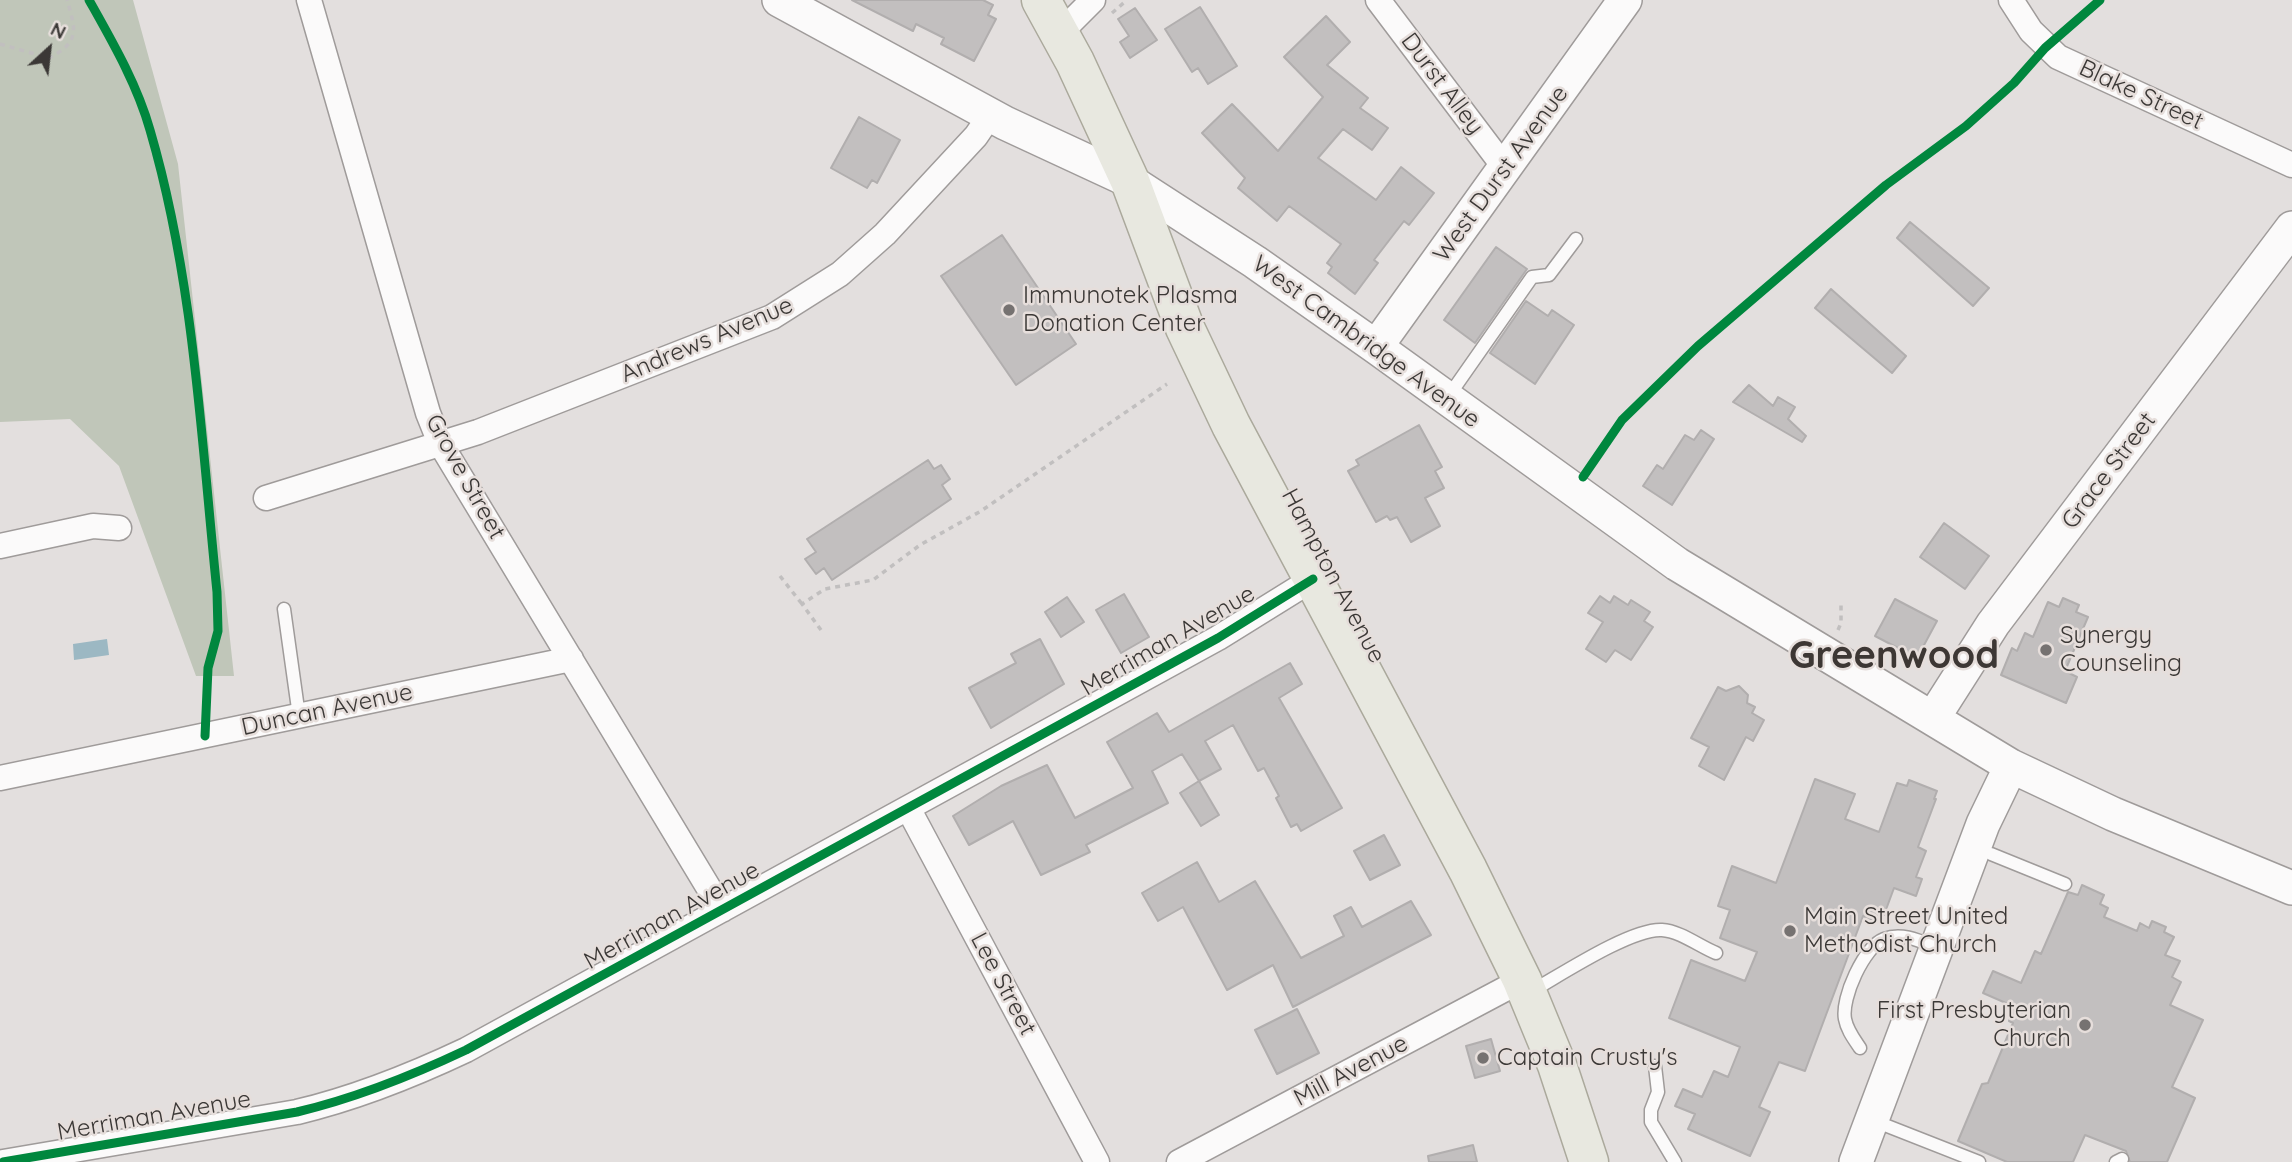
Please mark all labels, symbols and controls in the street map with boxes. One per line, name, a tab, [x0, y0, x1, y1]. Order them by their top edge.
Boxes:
north arrow	[14, 14, 84, 84]
text: N	[47, 16, 70, 44]
street label: Durst Alley	[1395, 28, 1489, 140]
street label: Blake Street	[2074, 54, 2208, 136]
street label: West Durst Avenue	[1427, 80, 1575, 268]
street label: West Cambridge Avenue	[1246, 250, 1486, 434]
place label: Immunotek Plasma Donation Center	[1023, 282, 1238, 338]
street label: Andrews Avenue	[617, 291, 797, 389]
marker: Immunotek Plasma Donation Center	[1001, 302, 1017, 318]
street label: Grace Street	[2056, 407, 2162, 535]
street label: Grove Street	[419, 410, 511, 544]
street label: Hampton Avenue	[1275, 484, 1391, 668]
street label: Merriman Avenue	[1076, 580, 1260, 702]
place label: Synergy Counseling	[2060, 622, 2182, 678]
district label: Greenwood	[1789, 634, 1999, 680]
marker: Synergy Counseling	[2038, 642, 2054, 658]
street label: Duncan Avenue	[239, 678, 415, 742]
street label: Merriman Avenue	[579, 856, 765, 976]
place label: Main Street United Methodist Church	[1804, 903, 2008, 959]
marker: Main Street United Methodist Church	[1782, 923, 1798, 939]
street label: Lee Street	[964, 928, 1042, 1040]
place label: First Presbyterian Church	[1877, 997, 2071, 1053]
marker: First Presbyterian Church	[2077, 1017, 2093, 1033]
street label: Mill Avenue	[1289, 1029, 1413, 1113]
place label: Captain Crusty's	[1497, 1044, 1677, 1072]
marker: Captain Crusty's	[1475, 1050, 1491, 1066]
street label: Merriman Avenue	[55, 1085, 253, 1147]

